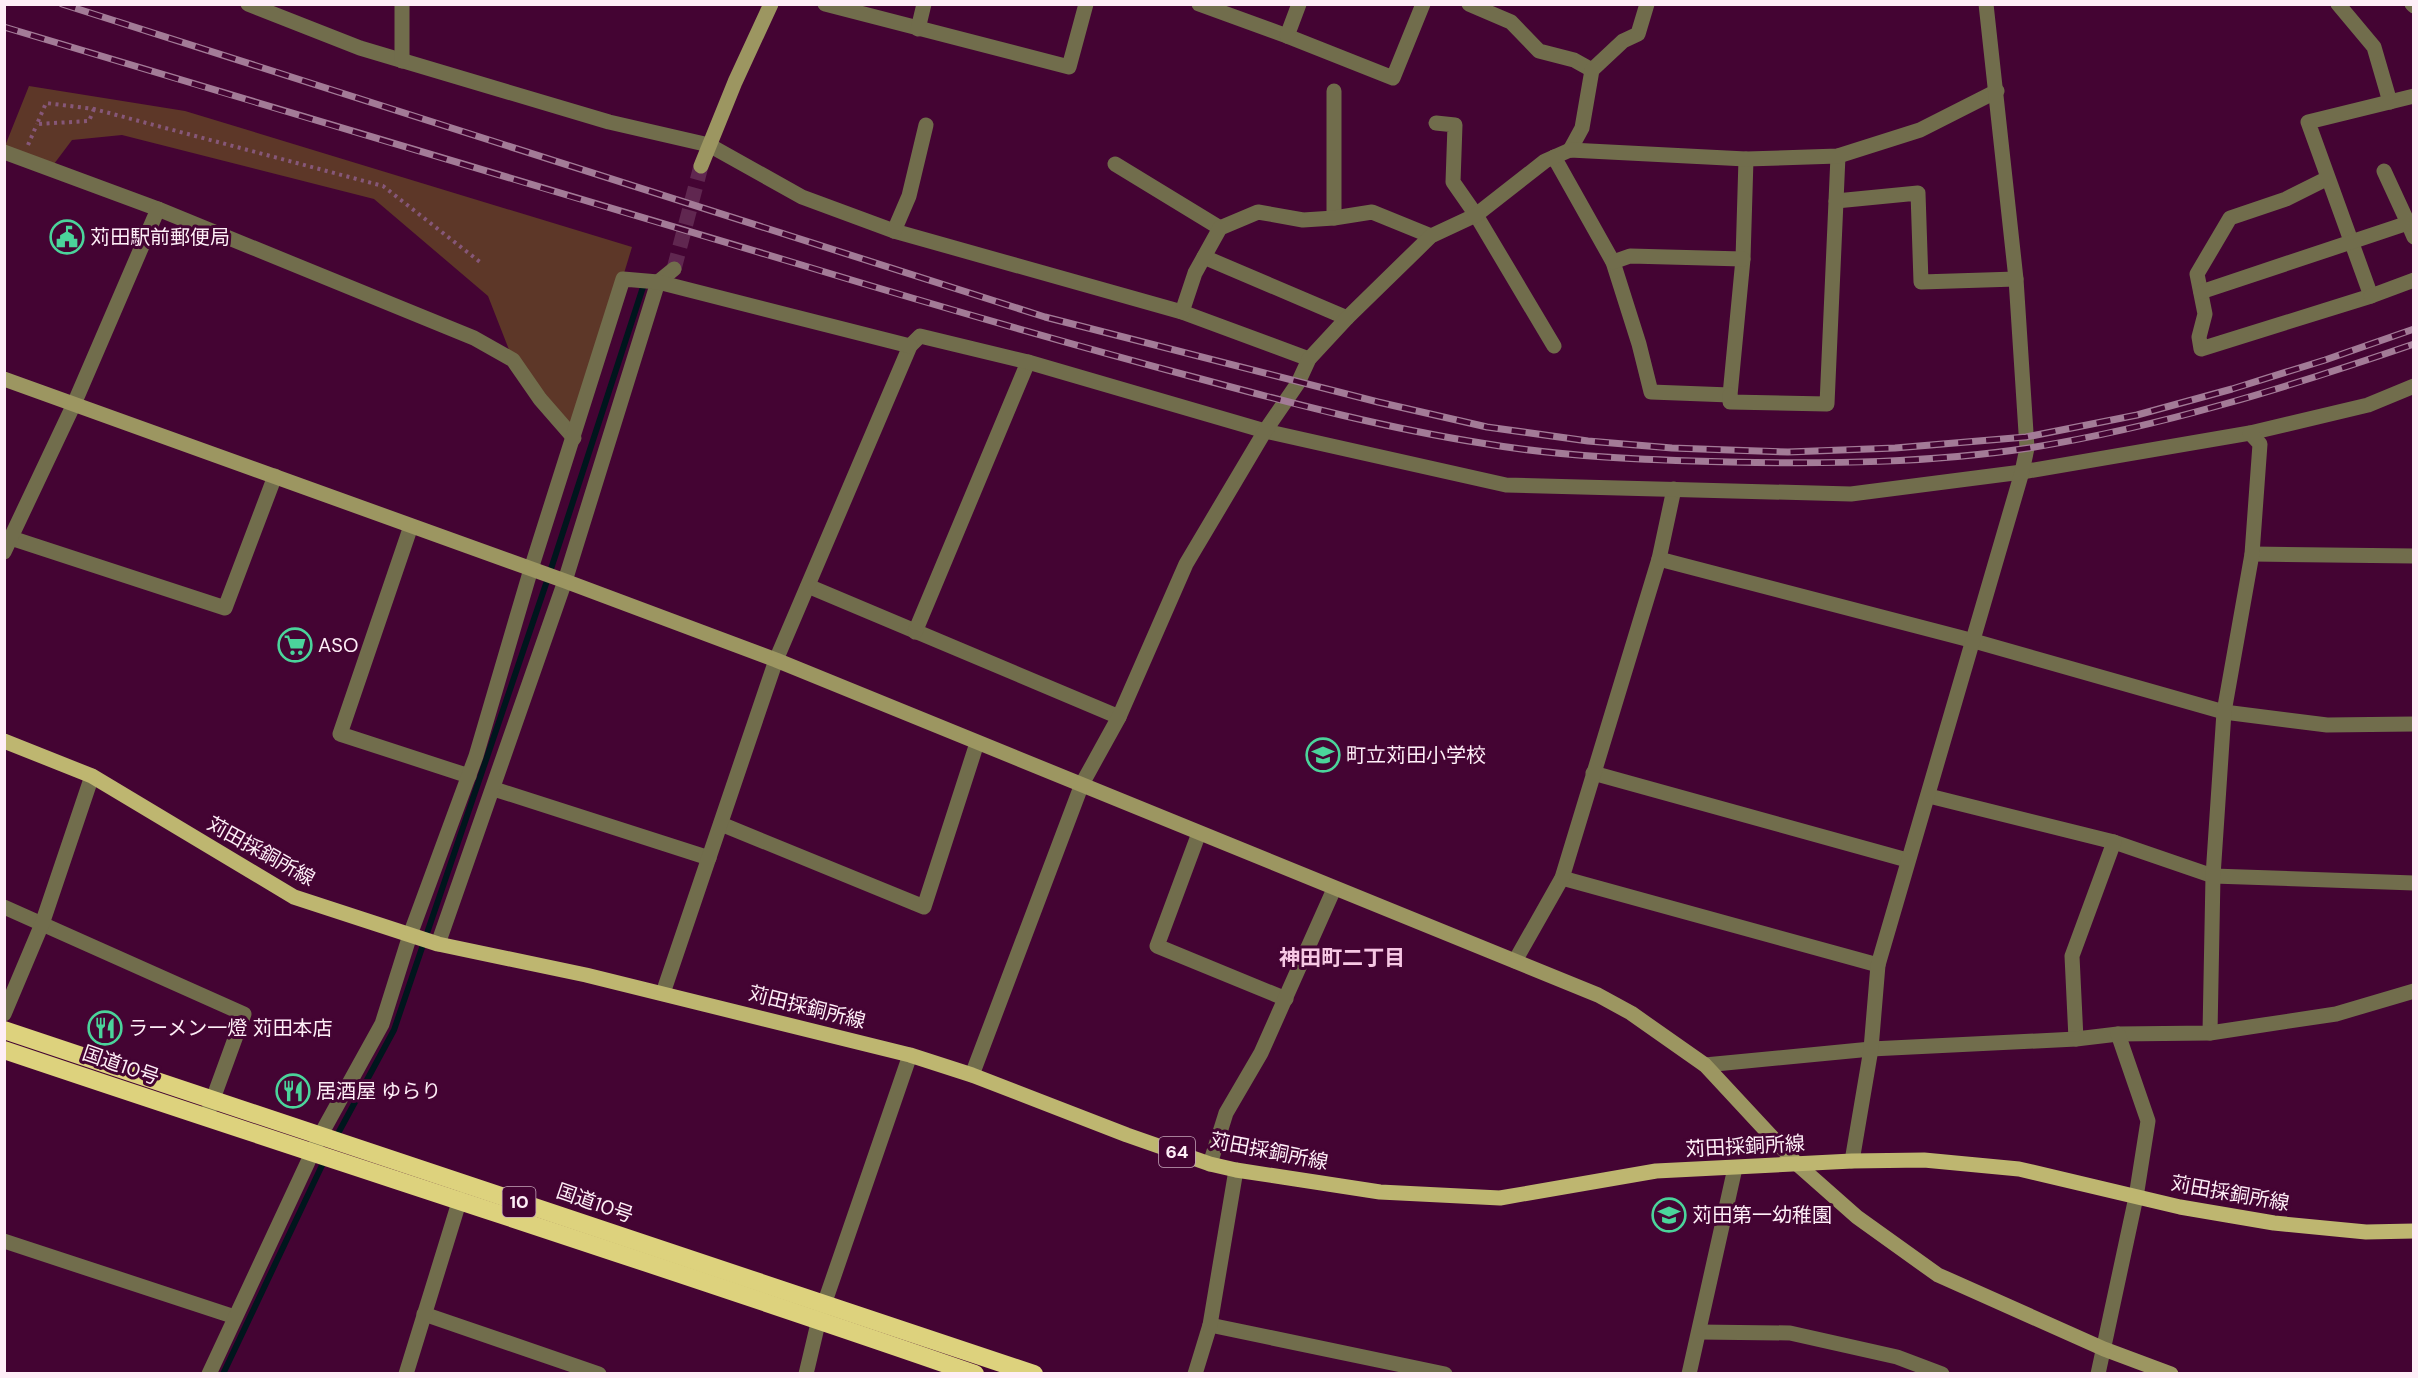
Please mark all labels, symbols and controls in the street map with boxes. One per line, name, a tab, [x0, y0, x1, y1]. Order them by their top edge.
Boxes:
public building icon: 苅田駅前郵便局	[49, 219, 85, 255]
place label: 苅田駅前郵便局	[90, 224, 230, 250]
supermarket icon: ASO	[277, 627, 313, 663]
place label: ASO	[318, 632, 358, 658]
school or university icon: 町立苅田小学校	[1305, 737, 1341, 773]
place label: 町立苅田小学校	[1346, 742, 1486, 768]
street label: 苅田採銅所線	[202, 811, 320, 891]
district label: 神田町二丁目	[1279, 944, 1405, 972]
street label: 苅田採銅所線	[746, 980, 868, 1034]
restaurant icon: ラーメン一燈 苅田本店	[87, 1010, 123, 1046]
place label: ラーメン一燈 苅田本店	[128, 1015, 333, 1041]
street label: 国道10号	[79, 1040, 163, 1090]
restaurant icon: 居酒屋 ゆらり	[275, 1073, 311, 1109]
place label: 居酒屋 ゆらり	[316, 1078, 441, 1104]
street label: 苅田採銅所線	[1208, 1127, 1330, 1175]
street label: 苅田採銅所線	[1684, 1130, 1806, 1162]
road number: 64	[1159, 1137, 1195, 1167]
street label: 苅田採銅所線	[2169, 1170, 2291, 1216]
street label: 国道10号	[553, 1178, 637, 1228]
road number: 10	[502, 1187, 536, 1217]
school or university icon: 苅田第一幼稚園	[1651, 1197, 1687, 1233]
place label: 苅田第一幼稚園	[1692, 1202, 1832, 1228]

